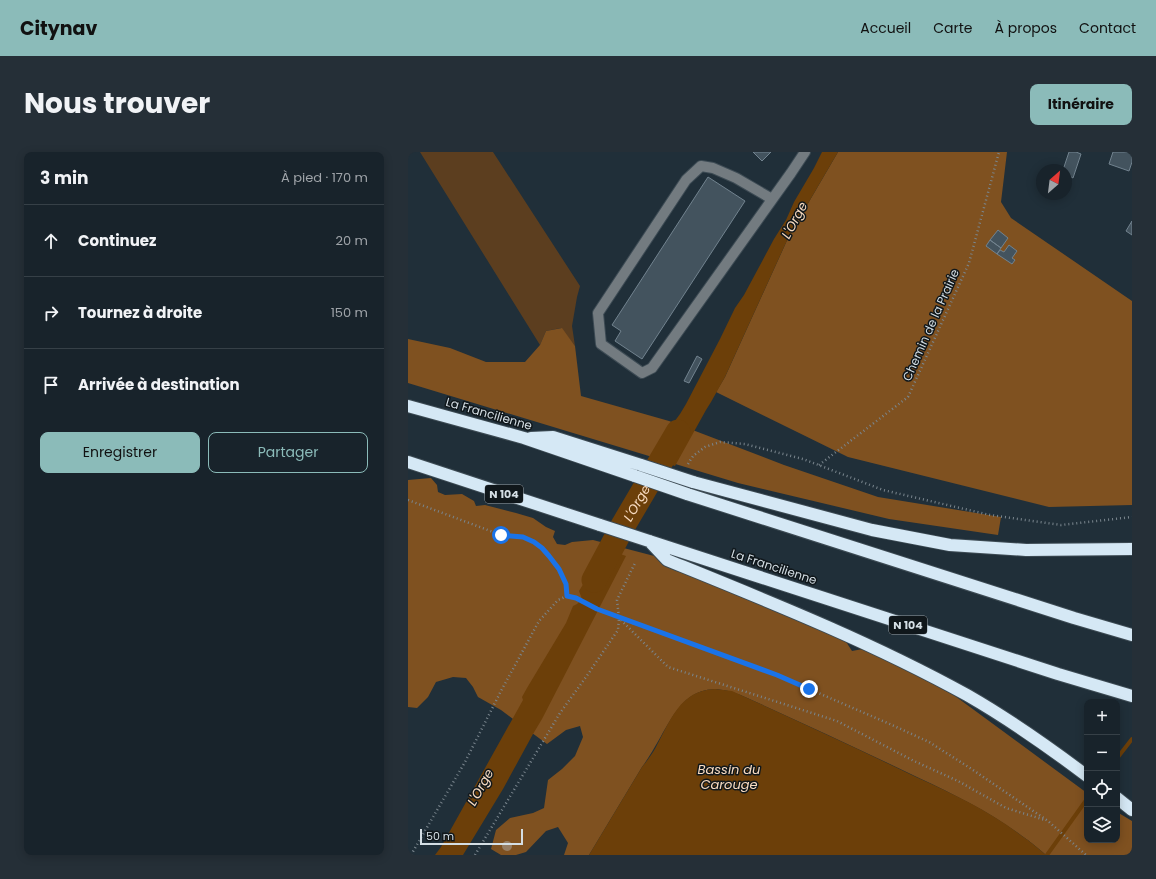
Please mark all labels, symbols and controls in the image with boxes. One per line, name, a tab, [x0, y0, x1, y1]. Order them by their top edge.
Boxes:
text: Citynav	[20, 15, 97, 42]
text: Accueil	[860, 18, 911, 38]
text: Carte	[933, 18, 973, 38]
text: À propos	[995, 18, 1057, 38]
text: Contact	[1079, 18, 1136, 38]
text: Nous trouver	[24, 84, 210, 123]
button: Itinéraire	[1030, 84, 1132, 125]
north arrow	[1036, 164, 1072, 200]
text: 3 min	[40, 166, 88, 190]
text: À pied · 170 m	[281, 168, 368, 187]
water label: L'Orge	[777, 198, 812, 242]
icon: ahead	[40, 230, 62, 252]
text: Continuez	[78, 230, 157, 251]
text: 20 m	[335, 231, 368, 250]
street label: Chemin de la Prairie	[898, 266, 963, 384]
icon: right	[40, 302, 62, 324]
text: Tournez à droite	[78, 302, 202, 323]
text: 150 m	[331, 303, 368, 322]
icon: arrive	[40, 374, 62, 396]
text: Arrivée à destination	[78, 374, 240, 395]
street label: La Francilienne	[444, 393, 534, 434]
button: Enregistrer	[40, 432, 200, 473]
button: Partager	[208, 432, 368, 473]
water label: L'Orge	[619, 481, 655, 525]
road number: N 104	[485, 485, 523, 503]
route start	[492, 526, 510, 544]
street label: La Francilienne	[729, 545, 819, 588]
road number: N 104	[889, 616, 927, 634]
route end	[800, 680, 818, 698]
map controls	[1084, 699, 1120, 843]
button: +	[1084, 699, 1120, 735]
button: −	[1084, 735, 1120, 771]
water label: Bassin du Carouge	[698, 760, 760, 794]
water label: L'Orge	[463, 765, 498, 809]
button: locate	[1084, 771, 1120, 807]
button: layers	[1084, 807, 1120, 843]
scale bar	[420, 827, 523, 846]
text: 50 m	[426, 828, 454, 844]

